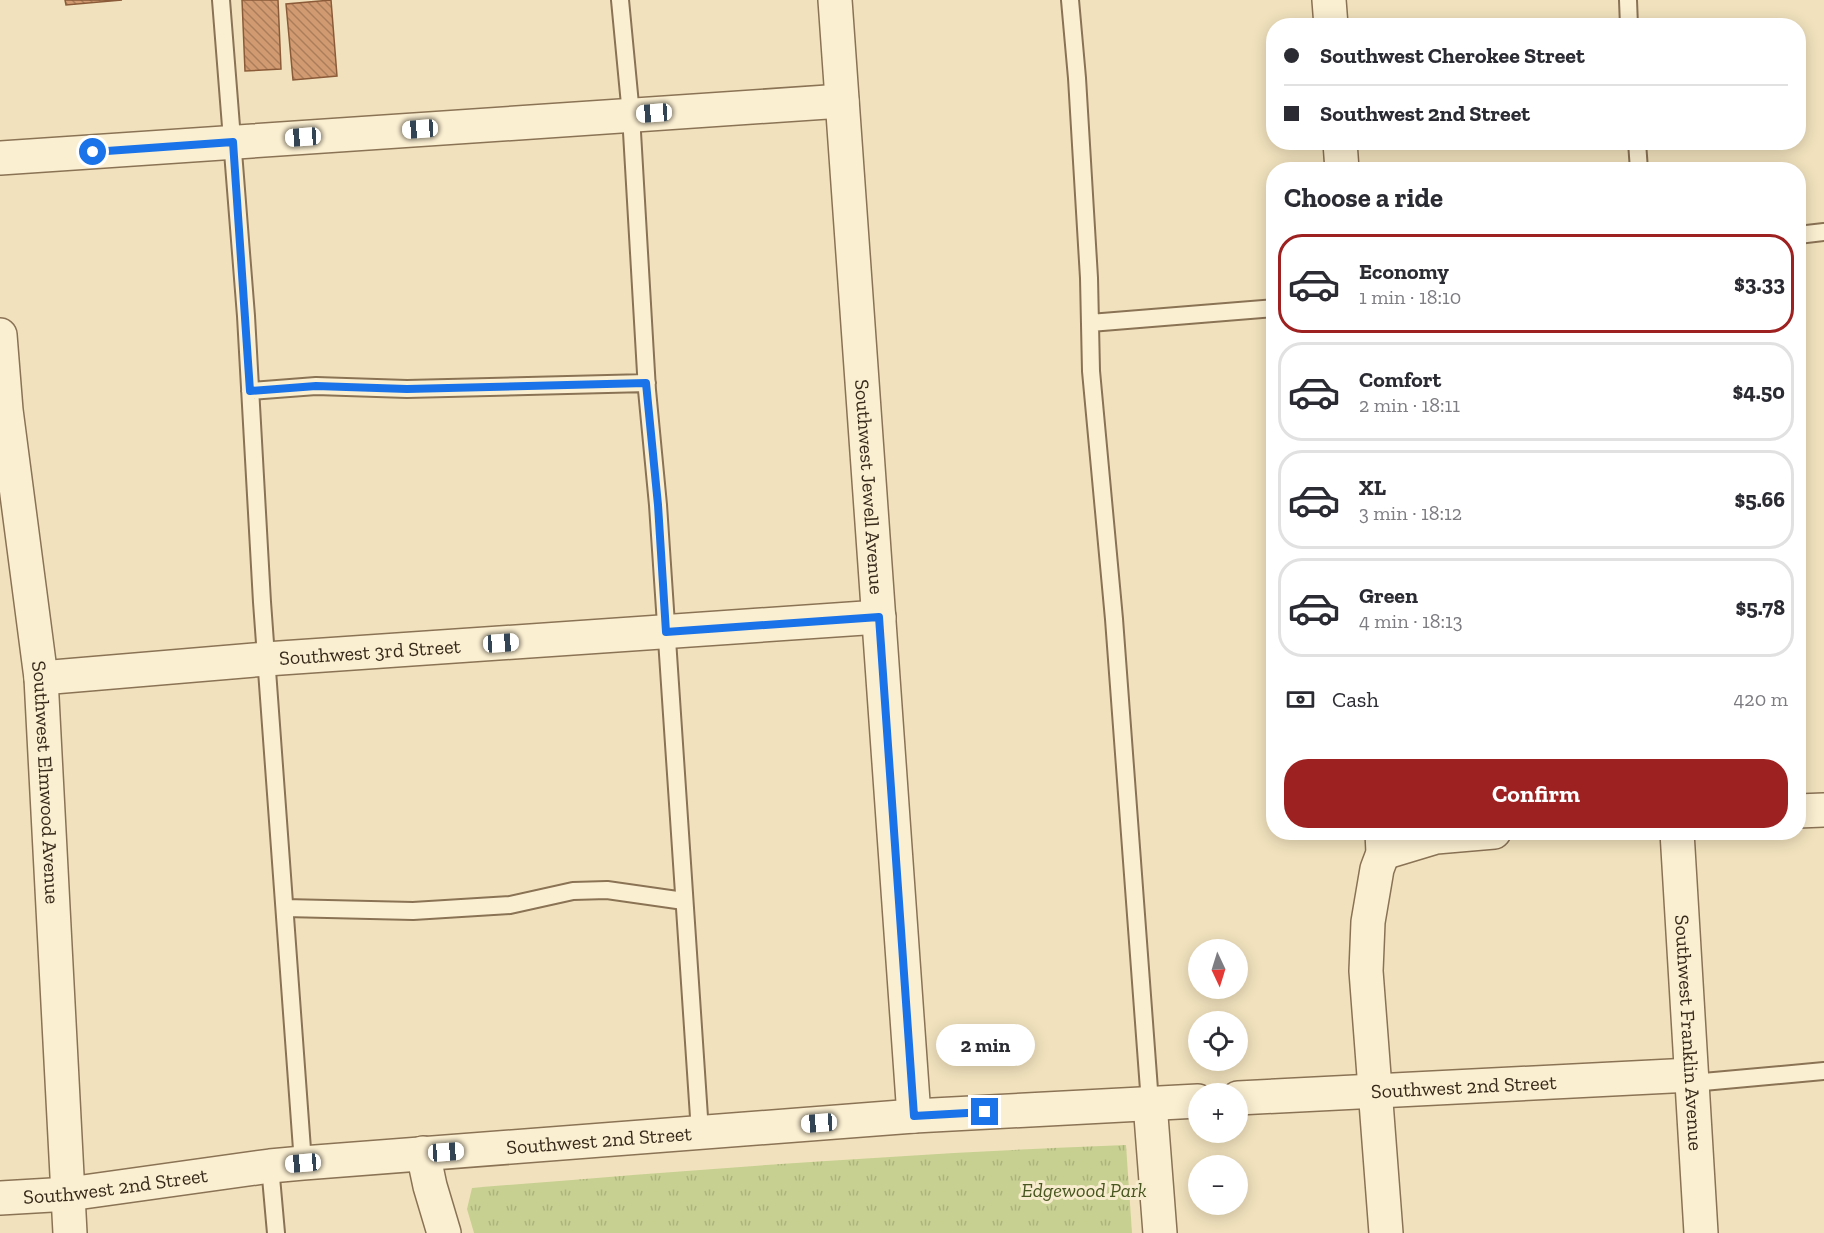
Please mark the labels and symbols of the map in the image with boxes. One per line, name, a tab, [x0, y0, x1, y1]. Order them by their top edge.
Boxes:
car	[635, 103, 673, 123]
car	[401, 119, 439, 139]
car	[284, 127, 322, 147]
route start	[79, 138, 106, 165]
street label: Southwest Jewell Avenue	[850, 378, 889, 595]
car	[482, 633, 520, 653]
street label: Southwest 3rd Street	[278, 634, 462, 670]
street label: Southwest Elmwood Avenue	[27, 659, 65, 905]
street label: Southwest Franklin Avenue	[1670, 914, 1708, 1151]
north arrow	[1188, 939, 1248, 999]
callout: 2 min	[936, 1025, 1034, 1067]
street label: Southwest 2nd Street	[1370, 1070, 1558, 1103]
route end	[971, 1098, 998, 1125]
car	[800, 1113, 838, 1133]
street label: Southwest 2nd Street	[505, 1121, 693, 1159]
car	[427, 1142, 465, 1162]
car	[284, 1152, 322, 1174]
street label: Southwest 2nd Street	[22, 1163, 210, 1209]
park label: Edgewood Park	[1021, 1178, 1147, 1202]

